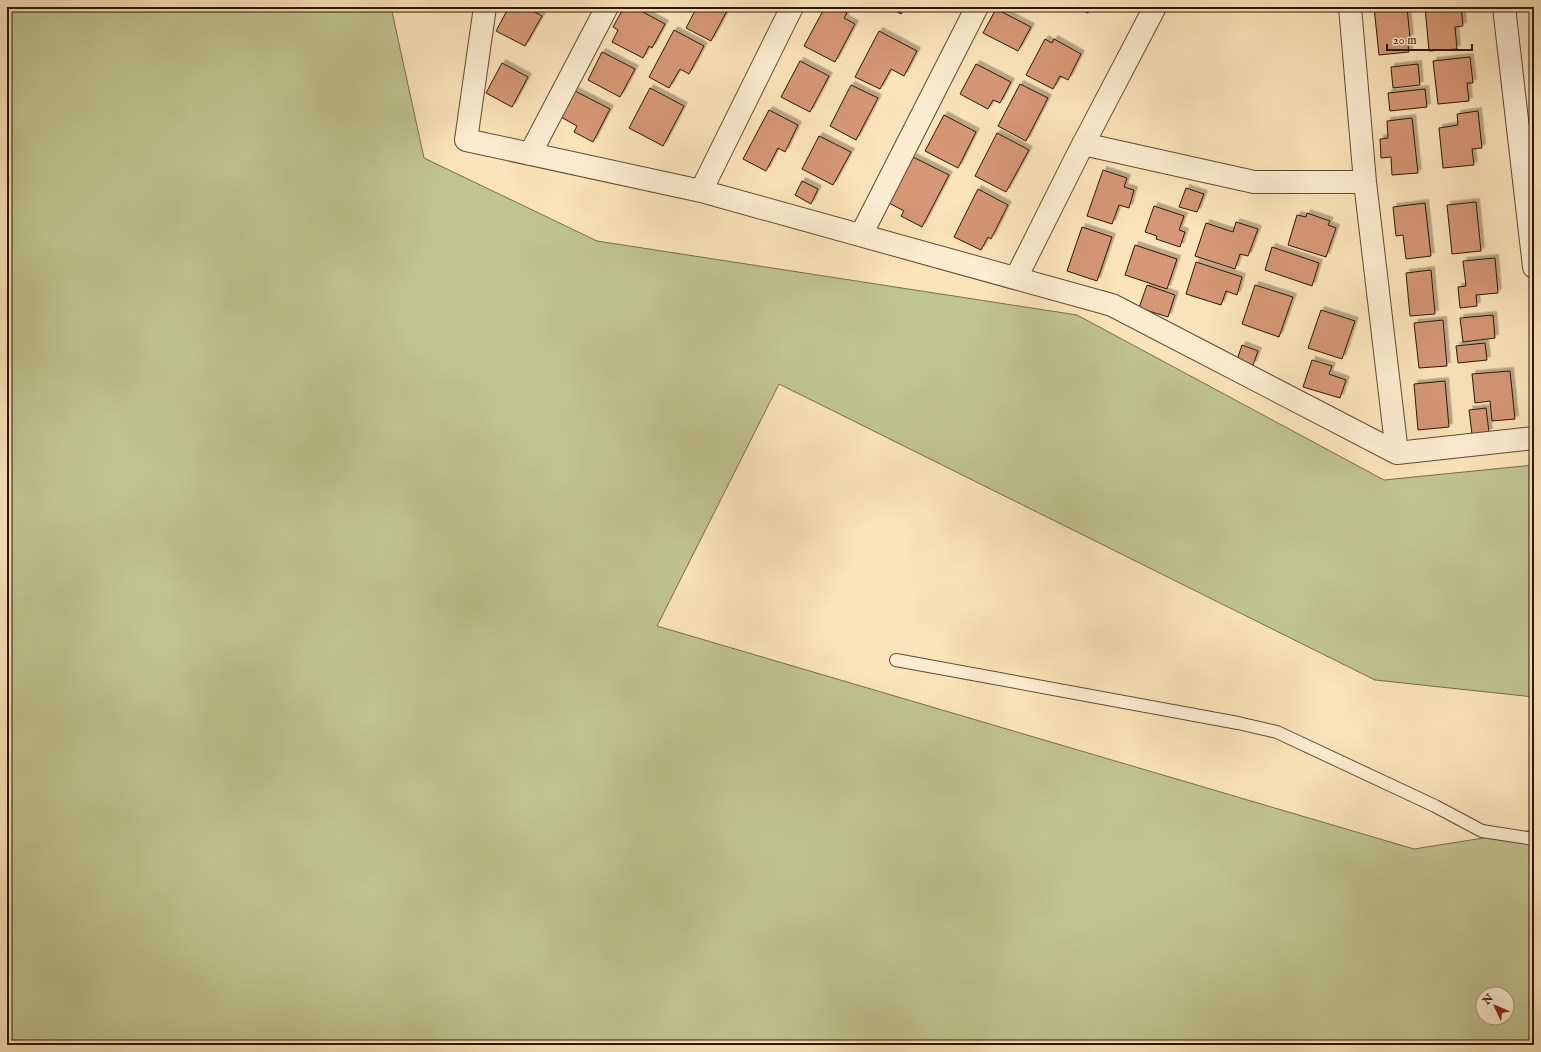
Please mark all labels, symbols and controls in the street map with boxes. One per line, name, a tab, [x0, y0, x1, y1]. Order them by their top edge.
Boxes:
scale bar	[1387, 26, 1472, 52]
text: 20 m	[1393, 33, 1416, 48]
north arrow	[1475, 986, 1515, 1026]
text: N	[1479, 991, 1497, 1009]

